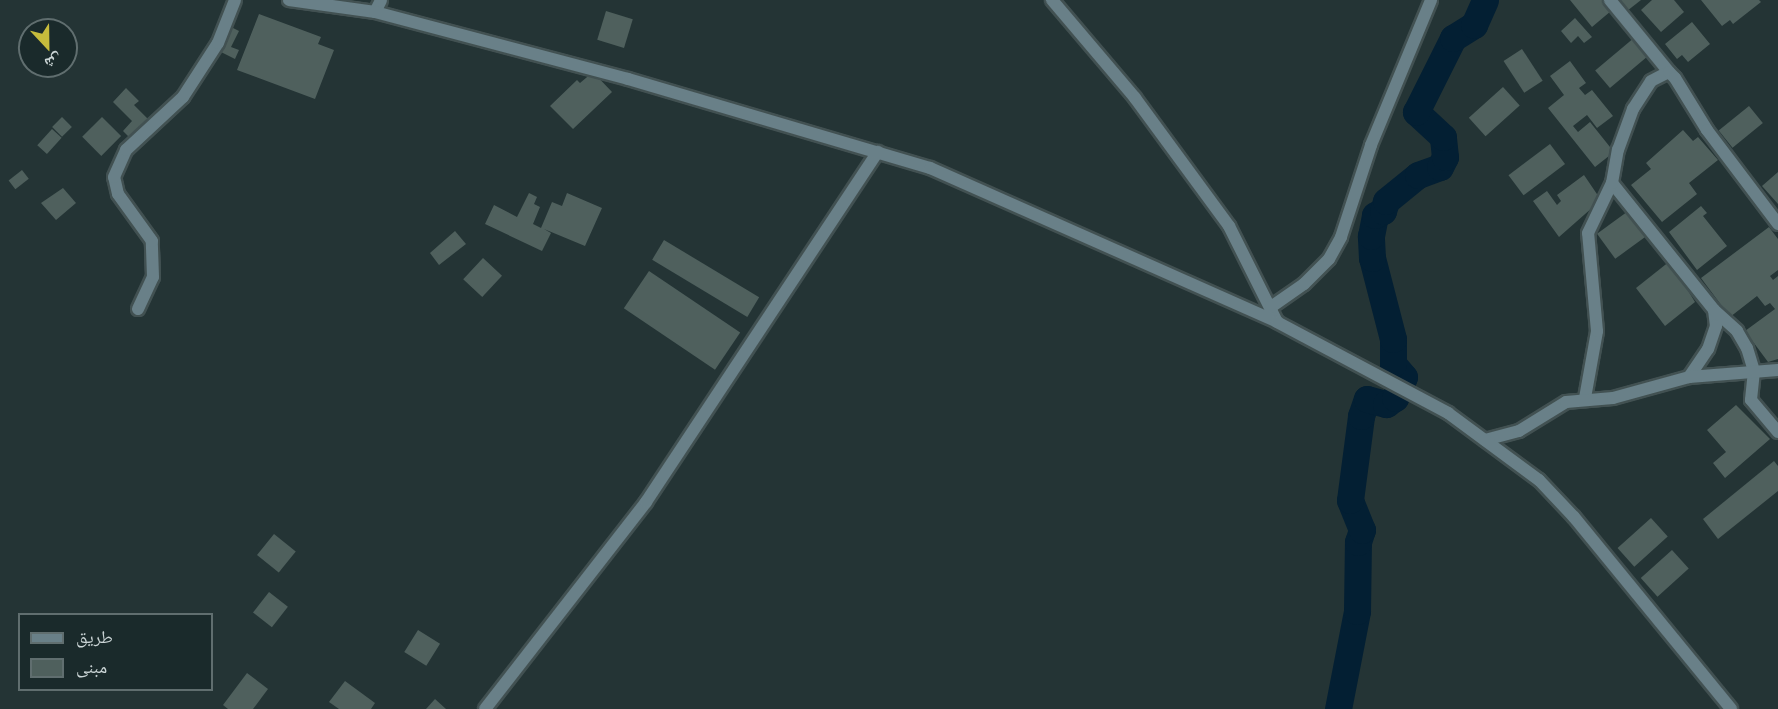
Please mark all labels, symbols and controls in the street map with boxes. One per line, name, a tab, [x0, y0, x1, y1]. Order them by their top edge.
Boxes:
north arrow	[18, 18, 78, 78]
text: ش	[42, 49, 66, 77]
legend	[18, 613, 213, 691]
text: طريق	[76, 622, 113, 649]
text: مبنى	[76, 652, 107, 679]

